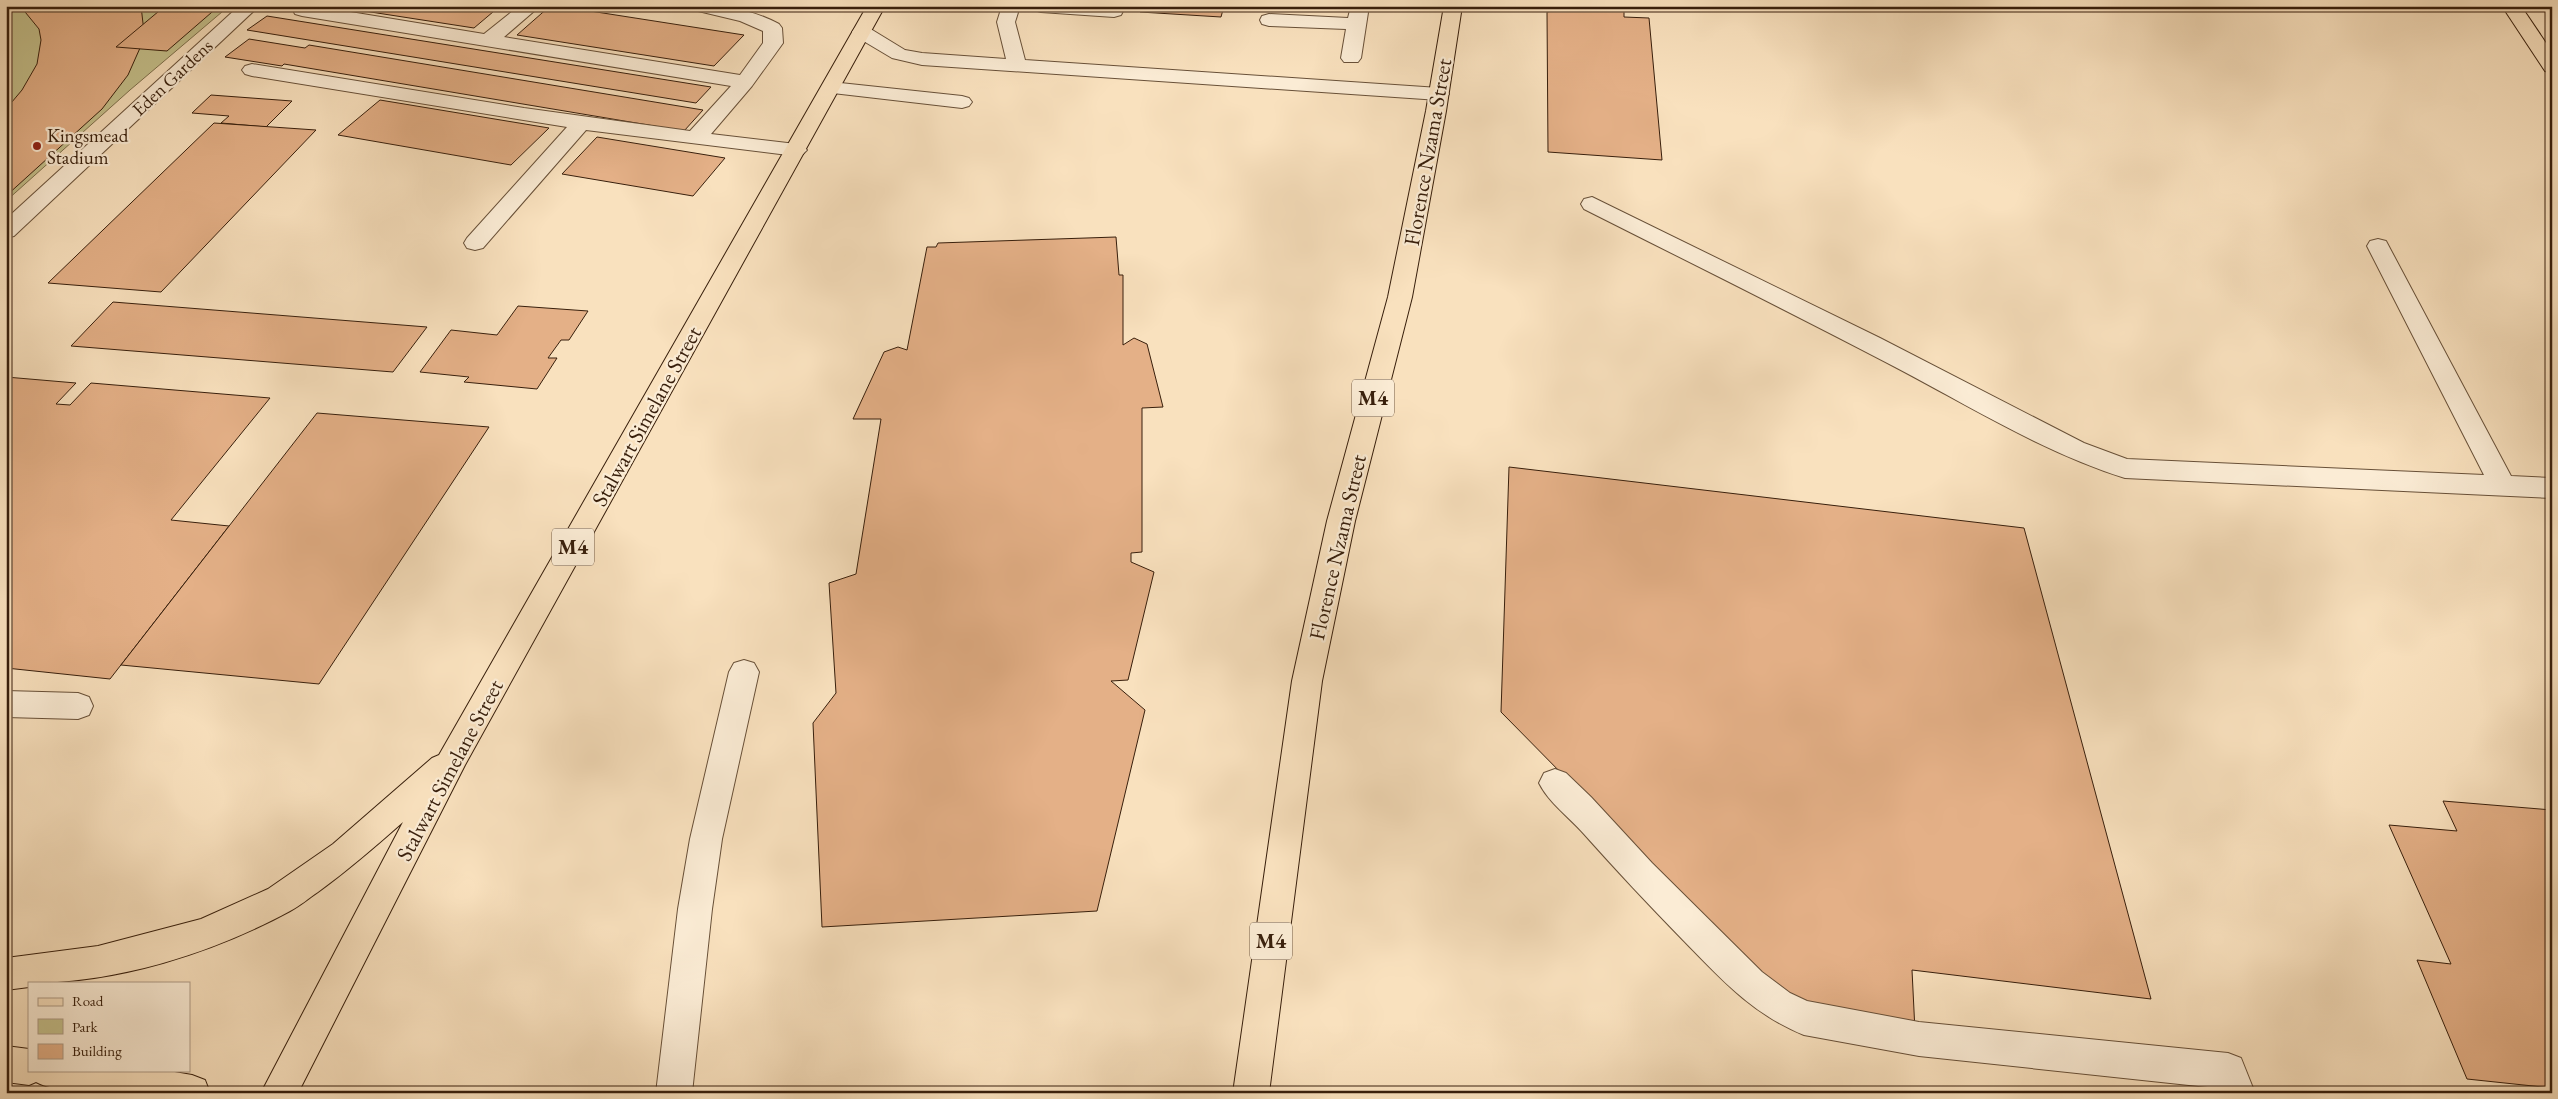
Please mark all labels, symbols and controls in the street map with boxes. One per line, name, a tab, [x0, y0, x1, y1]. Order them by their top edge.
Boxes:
street label: Eden Gardens	[126, 33, 218, 121]
street label: Florence Nzama Street	[1397, 56, 1458, 248]
place label: Kingsmead Stadium	[47, 123, 129, 170]
marker: Kingsmead Stadium	[31, 140, 43, 152]
street label: Stalwart Simelane Street	[585, 321, 708, 511]
road number: M4	[1352, 379, 1394, 416]
street label: Florence Nzama Street	[1302, 451, 1373, 643]
road number: M4	[552, 528, 594, 566]
street label: Stalwart Simelane Street	[389, 674, 510, 866]
road number: M4	[1250, 922, 1292, 959]
legend	[28, 982, 190, 1072]
text: Road	[72, 991, 104, 1010]
text: Park	[72, 1017, 99, 1036]
text: Building	[72, 1041, 122, 1060]

